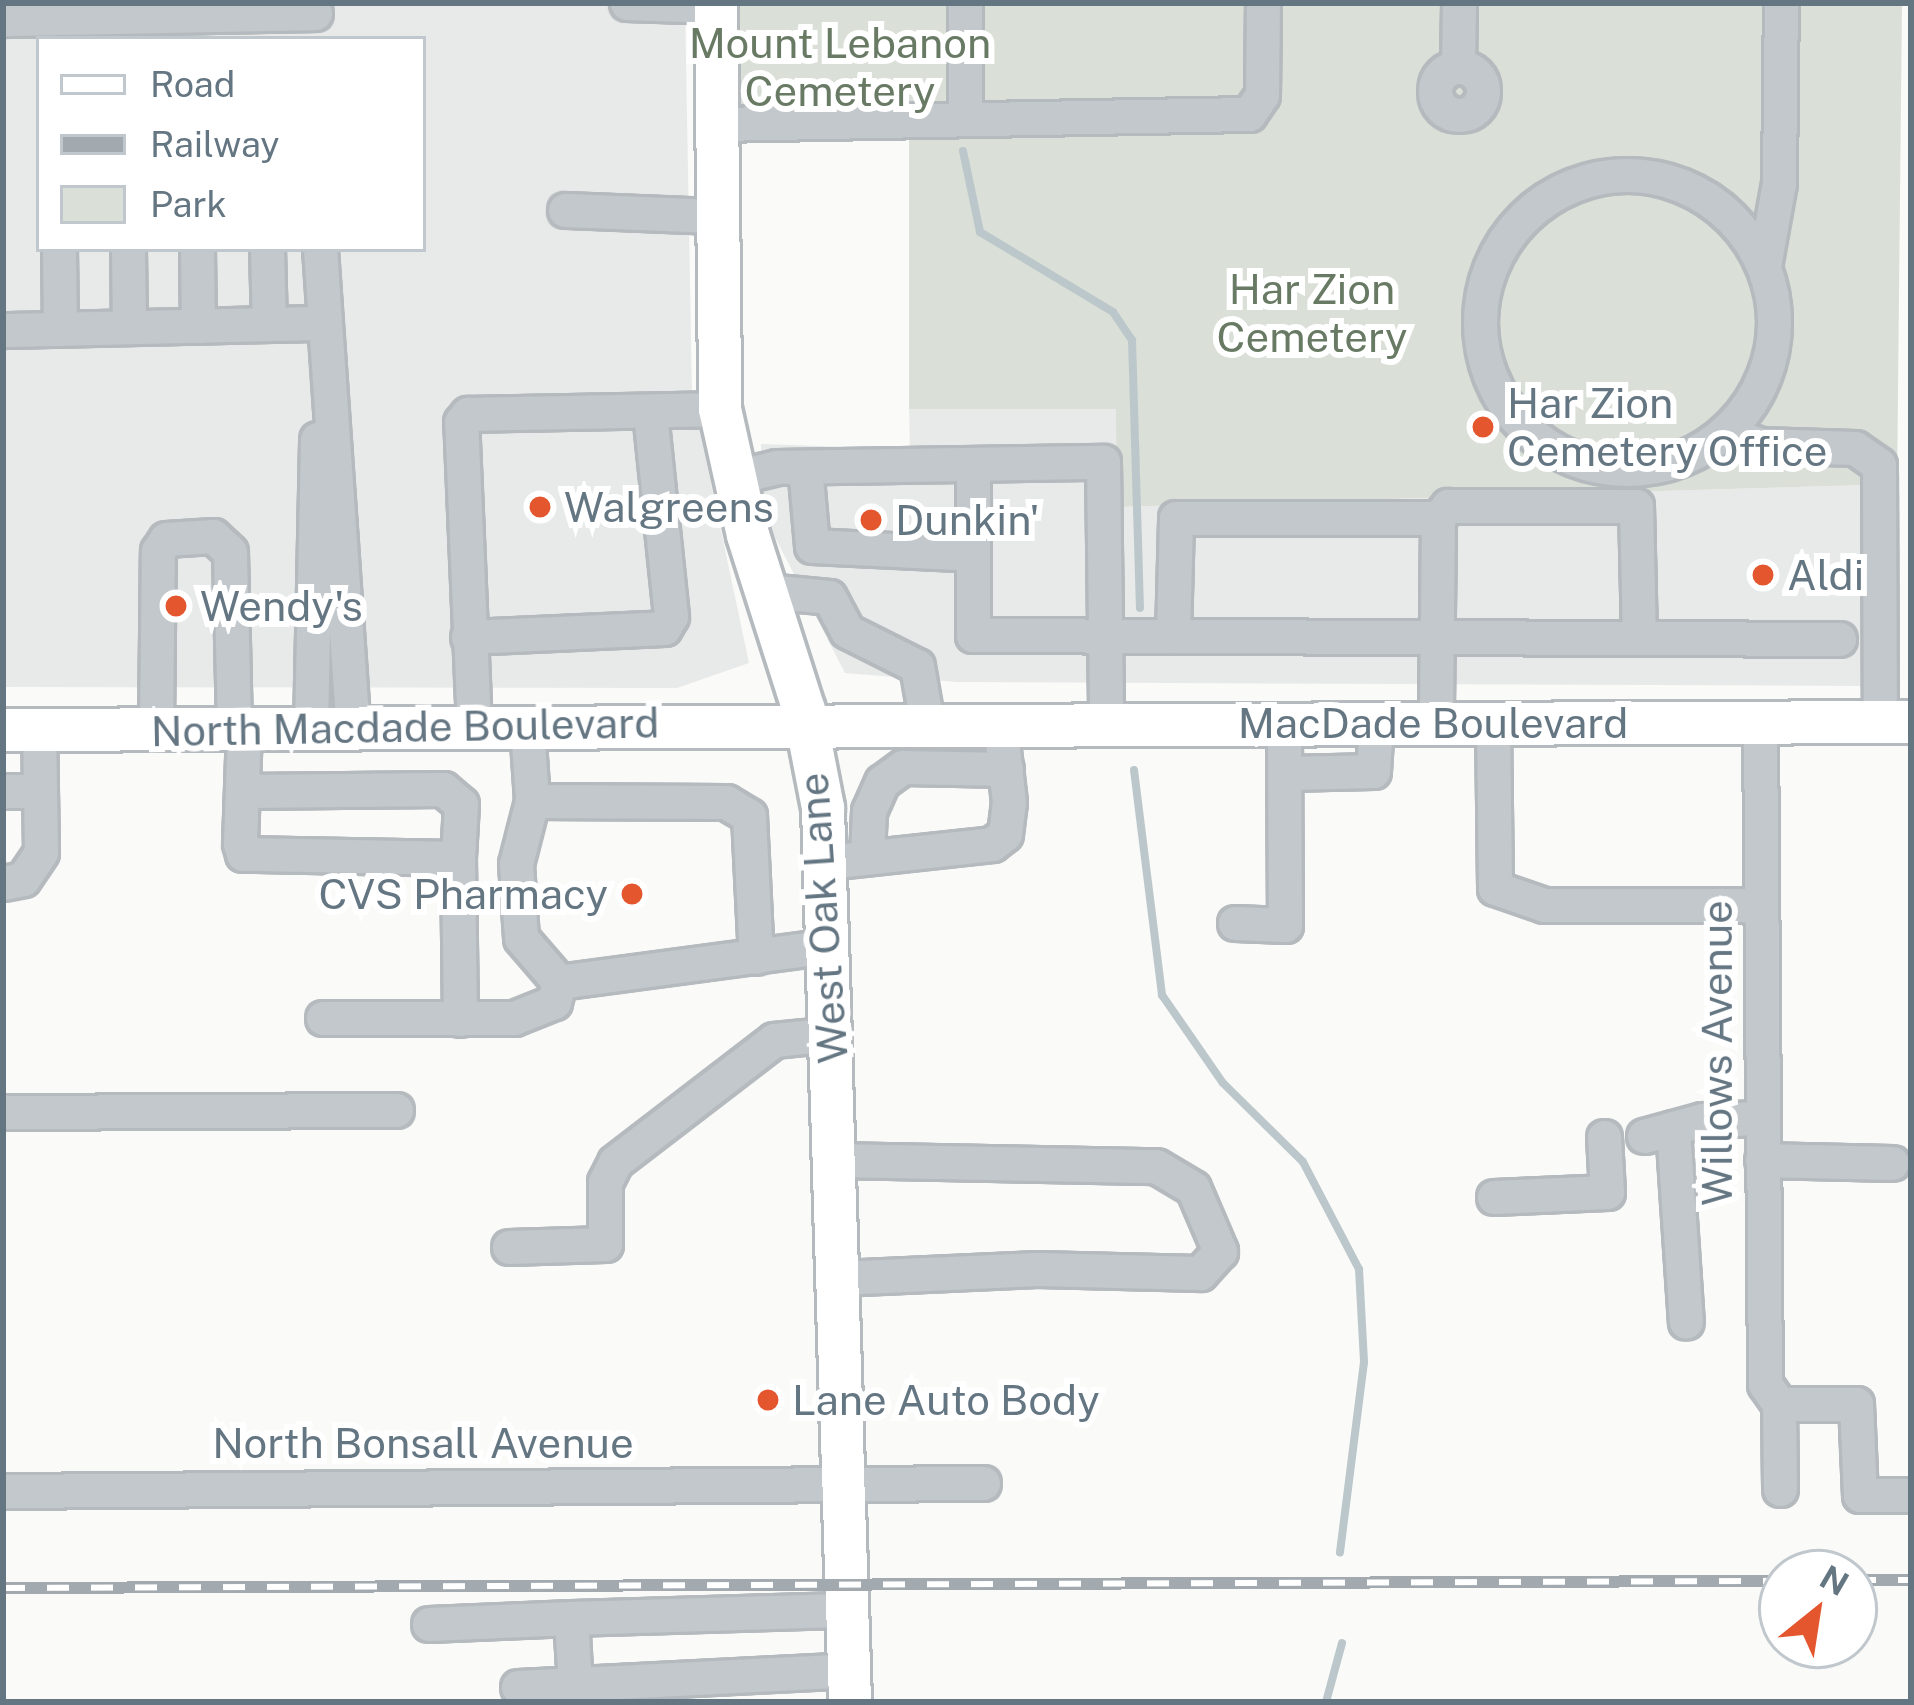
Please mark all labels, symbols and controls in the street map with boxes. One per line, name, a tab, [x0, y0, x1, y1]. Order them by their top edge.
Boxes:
park label: Mount Lebanon Cemetery	[689, 18, 991, 116]
legend	[36, 36, 426, 252]
text: Road	[150, 63, 235, 105]
text: Railway	[150, 123, 279, 165]
text: Park	[150, 183, 227, 225]
park label: Har Zion Cemetery	[1217, 264, 1407, 362]
place label: Har Zion Cemetery Office	[1507, 378, 1828, 476]
marker: Har Zion Cemetery Office	[1470, 414, 1496, 440]
place label: Walgreens	[564, 482, 774, 532]
marker: Walgreens	[527, 494, 553, 520]
place label: Dunkin'	[895, 495, 1040, 545]
marker: Dunkin'	[858, 507, 884, 533]
place label: Aldi	[1787, 550, 1864, 600]
marker: Aldi	[1750, 562, 1776, 588]
place label: Wendy's	[200, 581, 363, 631]
marker: Wendy's	[163, 593, 189, 619]
street label: North Macdade Boulevard	[150, 697, 660, 757]
street label: MacDade Boulevard	[1238, 698, 1628, 748]
street label: West Oak Lane	[788, 771, 858, 1065]
place label: CVS Pharmacy	[318, 869, 608, 919]
marker: CVS Pharmacy	[619, 881, 645, 907]
street label: Willows Avenue	[1692, 900, 1742, 1206]
place label: Lane Auto Body	[792, 1375, 1100, 1425]
marker: Lane Auto Body	[755, 1387, 781, 1413]
street label: North Bonsall Avenue	[212, 1418, 634, 1468]
north arrow	[1758, 1549, 1878, 1669]
text: N	[1814, 1558, 1855, 1603]

